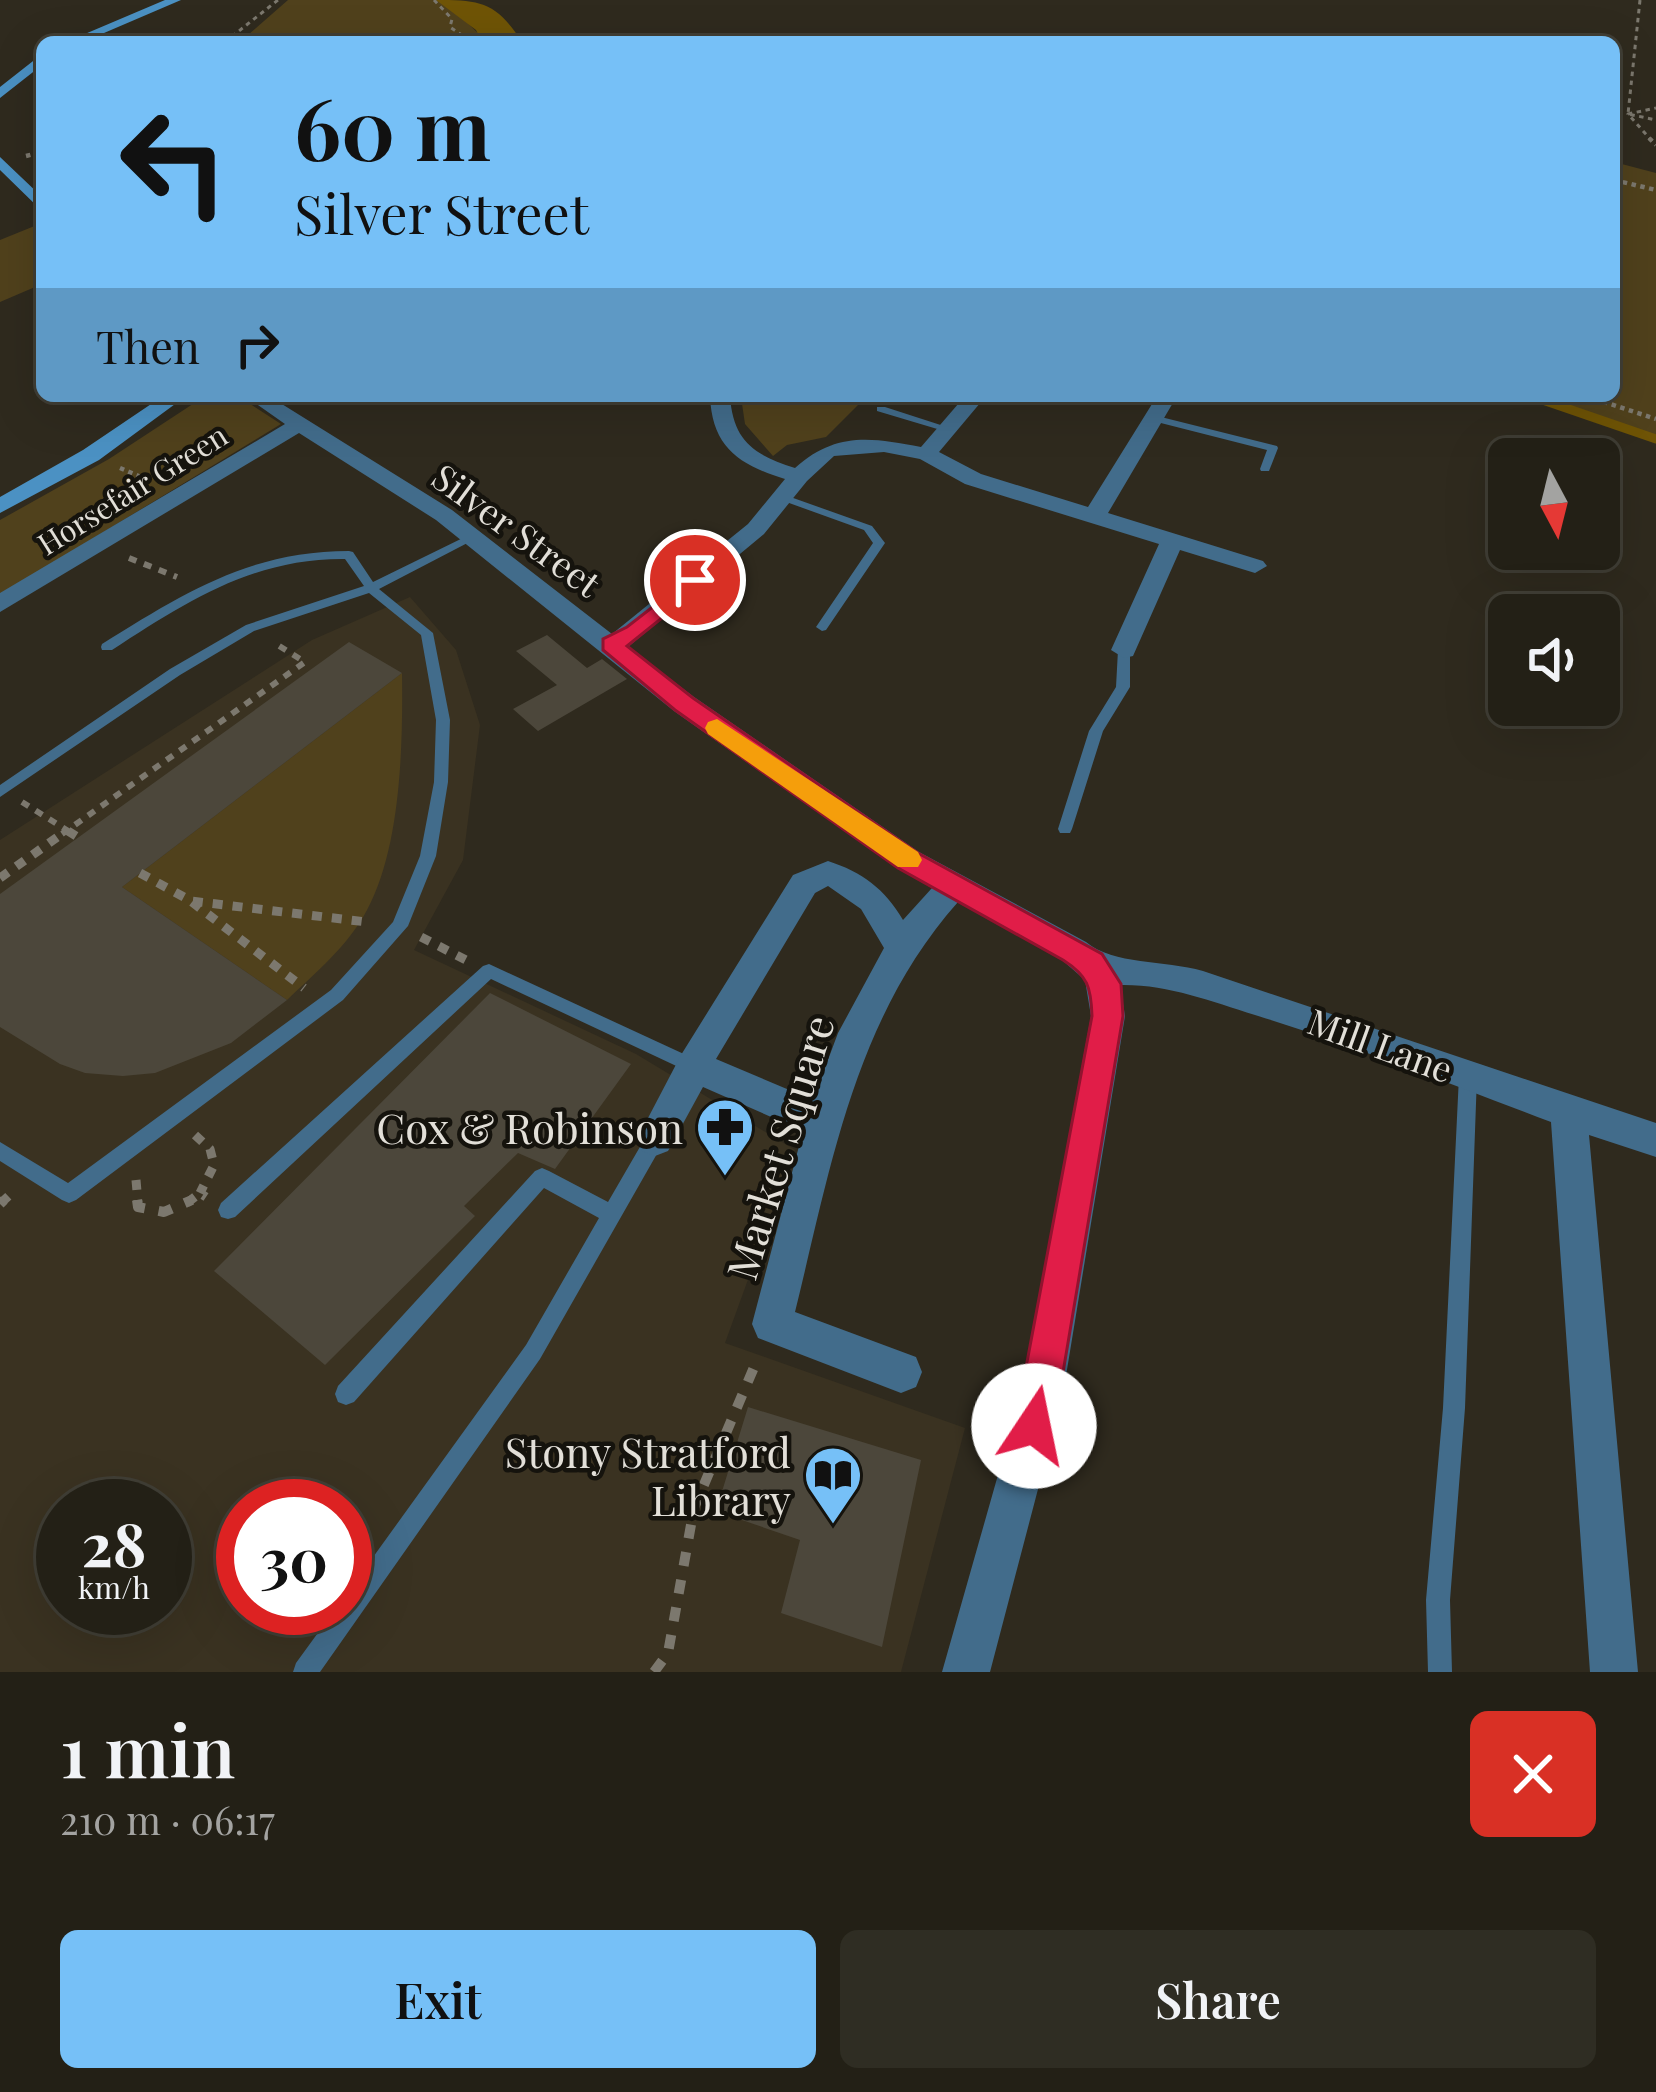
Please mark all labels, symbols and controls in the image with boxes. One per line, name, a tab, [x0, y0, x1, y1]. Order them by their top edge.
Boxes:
text: 60 m	[294, 70, 491, 182]
icon: left	[96, 84, 252, 240]
text: Silver Street	[294, 177, 589, 249]
icon: right	[224, 312, 290, 378]
text: Then	[96, 315, 200, 375]
street label: Horsefair Green	[30, 415, 234, 563]
north arrow	[1488, 438, 1620, 570]
map controls	[1488, 438, 1620, 726]
street label: Silver Street	[423, 452, 612, 607]
pin	[644, 529, 746, 631]
icon: arrive	[662, 547, 728, 613]
button: sound	[1488, 594, 1620, 726]
street label: Mill Lane	[1302, 996, 1460, 1092]
street label: Market Square	[712, 1008, 846, 1286]
pharmacy icon: Cox & Robinson	[694, 1096, 756, 1178]
place label: Cox & Robinson	[376, 1099, 683, 1155]
position arrow	[971, 1363, 1097, 1489]
place label: Stony Stratford Library	[505, 1423, 791, 1527]
library icon: Stony Stratford Library	[802, 1444, 864, 1526]
speed limit sign: 30	[216, 1479, 372, 1635]
text: 28	[81, 1502, 147, 1582]
text: km/h	[78, 1567, 150, 1607]
text: 1 min	[60, 1700, 235, 1796]
button: close	[1470, 1711, 1596, 1837]
text: 210 m · 06:17	[60, 1793, 275, 1845]
button: Exit	[60, 1930, 816, 2068]
button: Share	[840, 1930, 1596, 2068]

